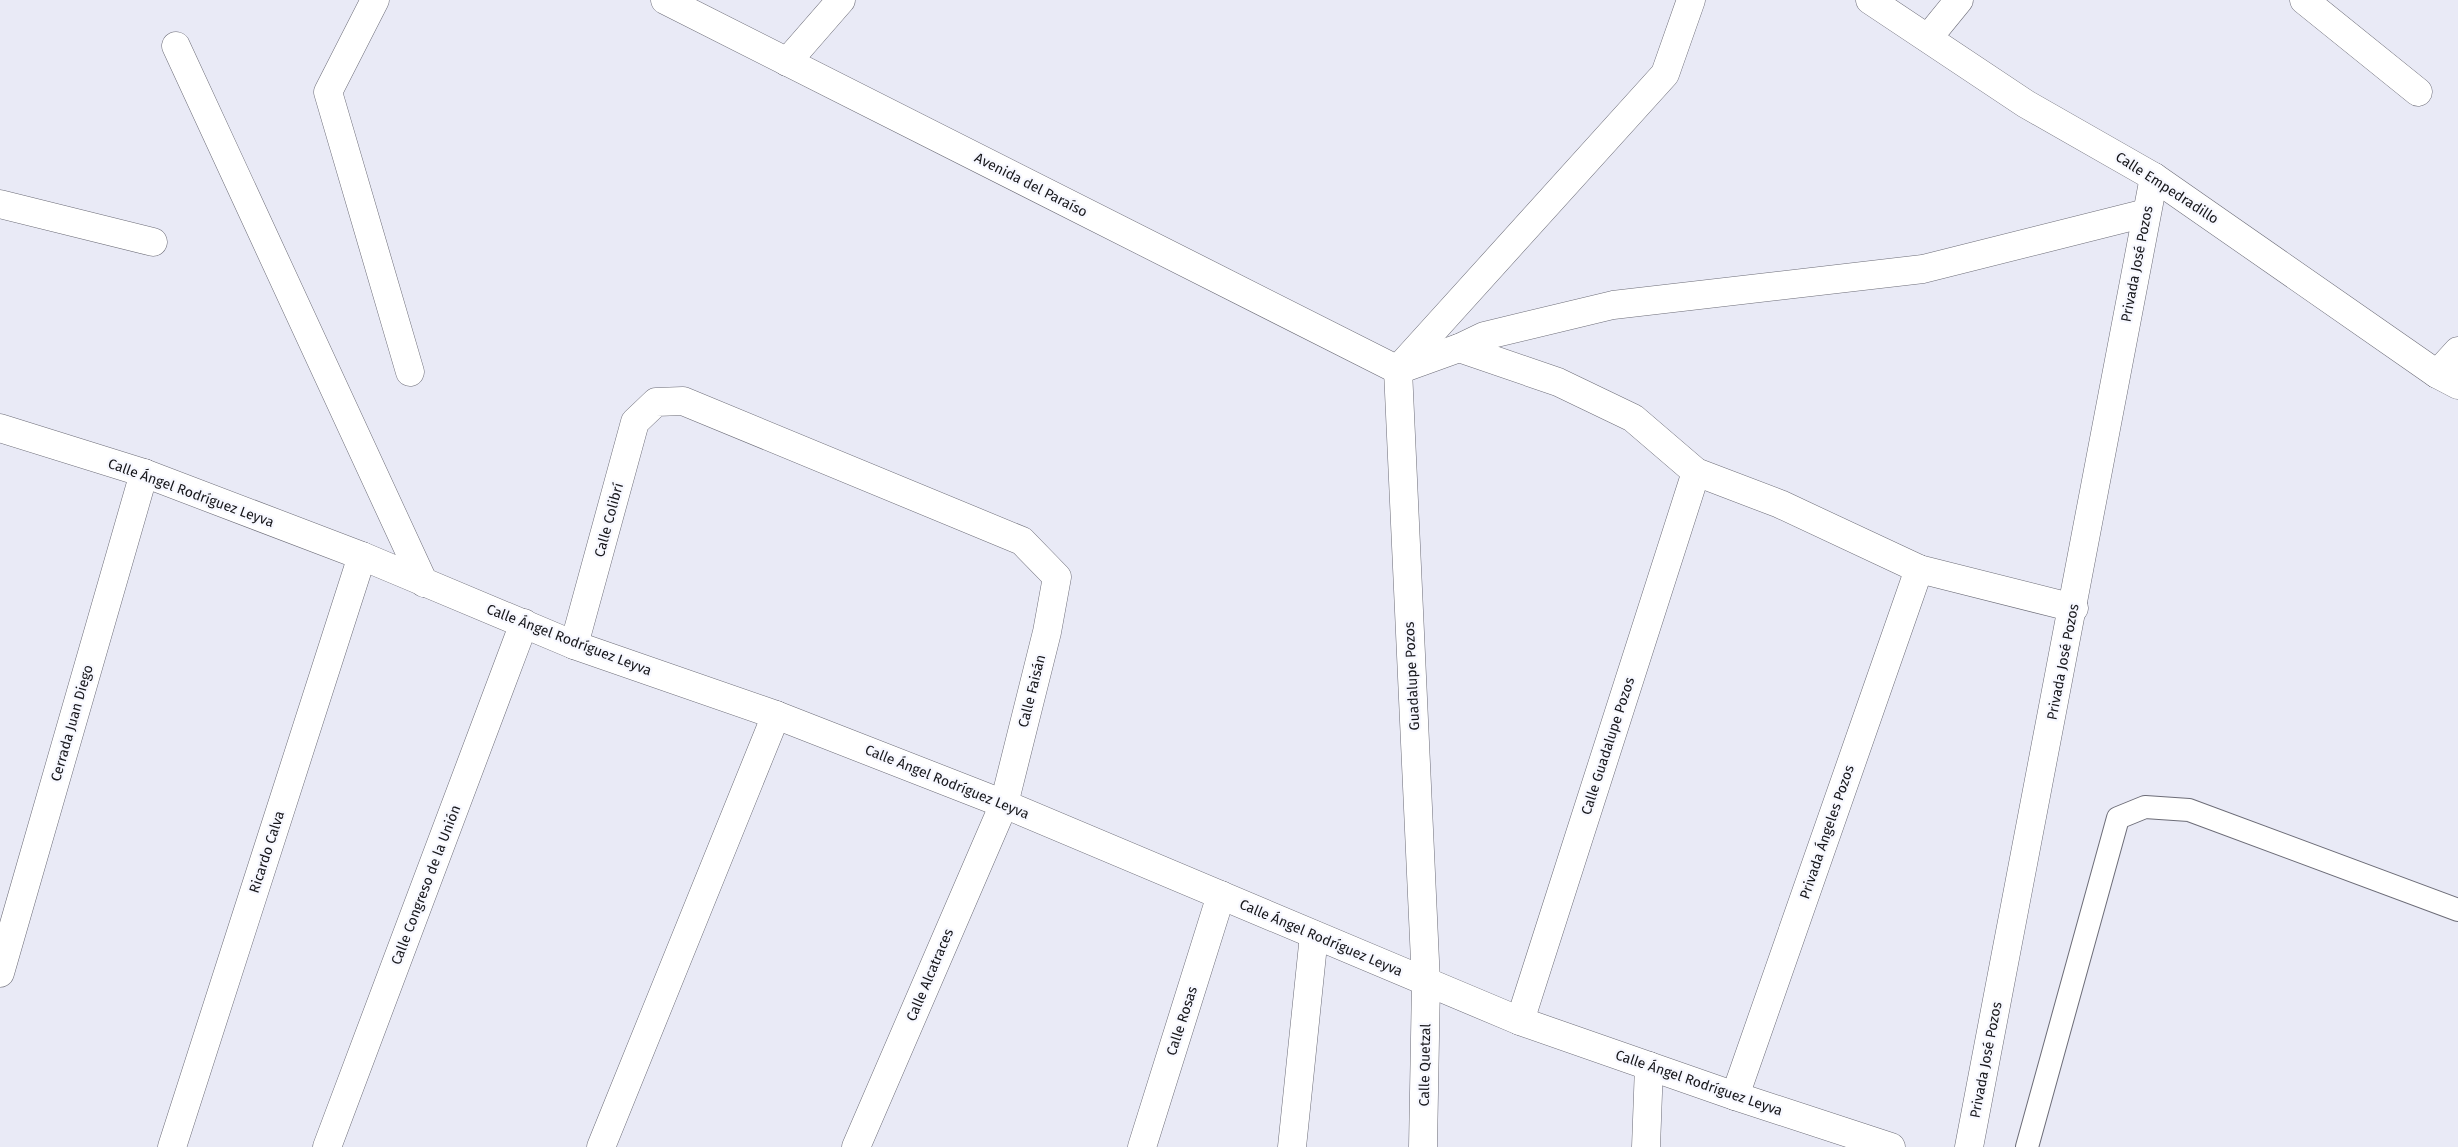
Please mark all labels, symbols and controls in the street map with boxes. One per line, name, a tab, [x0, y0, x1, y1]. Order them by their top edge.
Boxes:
street label: Calle Empedradillo	[2112, 148, 2222, 228]
street label: Avenida del Paraíso	[972, 149, 1090, 221]
street label: Privada José Pozos	[2117, 204, 2157, 324]
street label: Calle Ángel Rodríguez Leyva	[106, 454, 277, 531]
street label: Calle Colibrí	[591, 481, 627, 559]
street label: Calle Ángel Rodríguez Leyva	[484, 600, 654, 679]
street label: Privada José Pozos	[2043, 602, 2083, 722]
street label: Guadalupe Pozos	[1401, 621, 1423, 731]
street label: Calle Faisán	[1015, 653, 1049, 729]
street label: Cerrada Juan Diego	[47, 663, 97, 783]
street label: Calle Guadalupe Pozos	[1578, 675, 1638, 817]
street label: Calle Ángel Rodríguez Leyva	[862, 740, 1032, 823]
street label: Privada Ángeles Pozos	[1795, 762, 1858, 901]
street label: Calle Congreso de la Unión	[388, 803, 464, 967]
street label: Ricardo Calva	[246, 809, 288, 895]
street label: Calle Ángel Rodríguez Leyva	[1237, 895, 1406, 980]
street label: Calle Alcatraces	[903, 926, 957, 1024]
street label: Calle Rosas	[1163, 984, 1201, 1058]
street label: Privada José Pozos	[1966, 1000, 2006, 1120]
street label: Calle Quetzal	[1416, 1024, 1434, 1106]
street label: Calle Ángel Rodríguez Leyva	[1613, 1045, 1785, 1120]

